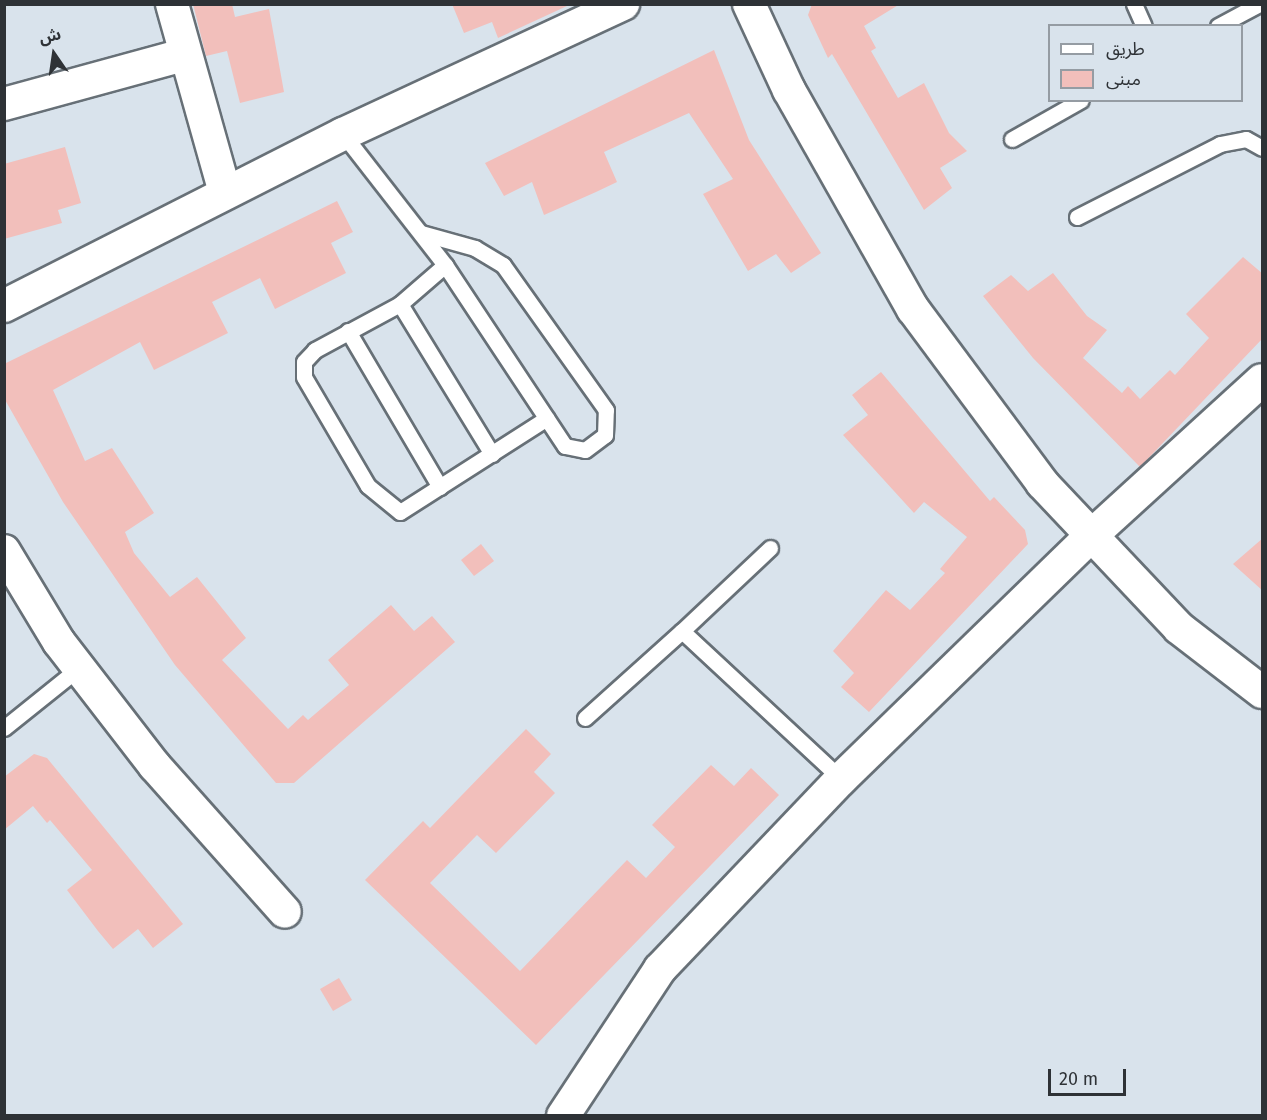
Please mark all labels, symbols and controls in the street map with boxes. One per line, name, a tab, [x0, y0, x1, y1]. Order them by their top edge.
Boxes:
north arrow	[24, 24, 84, 84]
text: ش	[37, 24, 63, 48]
legend	[1048, 24, 1243, 102]
text: طريق	[1106, 38, 1145, 60]
text: مبنى	[1106, 68, 1141, 90]
scale bar	[1051, 1057, 1129, 1095]
text: 20 m	[1059, 1068, 1098, 1090]

